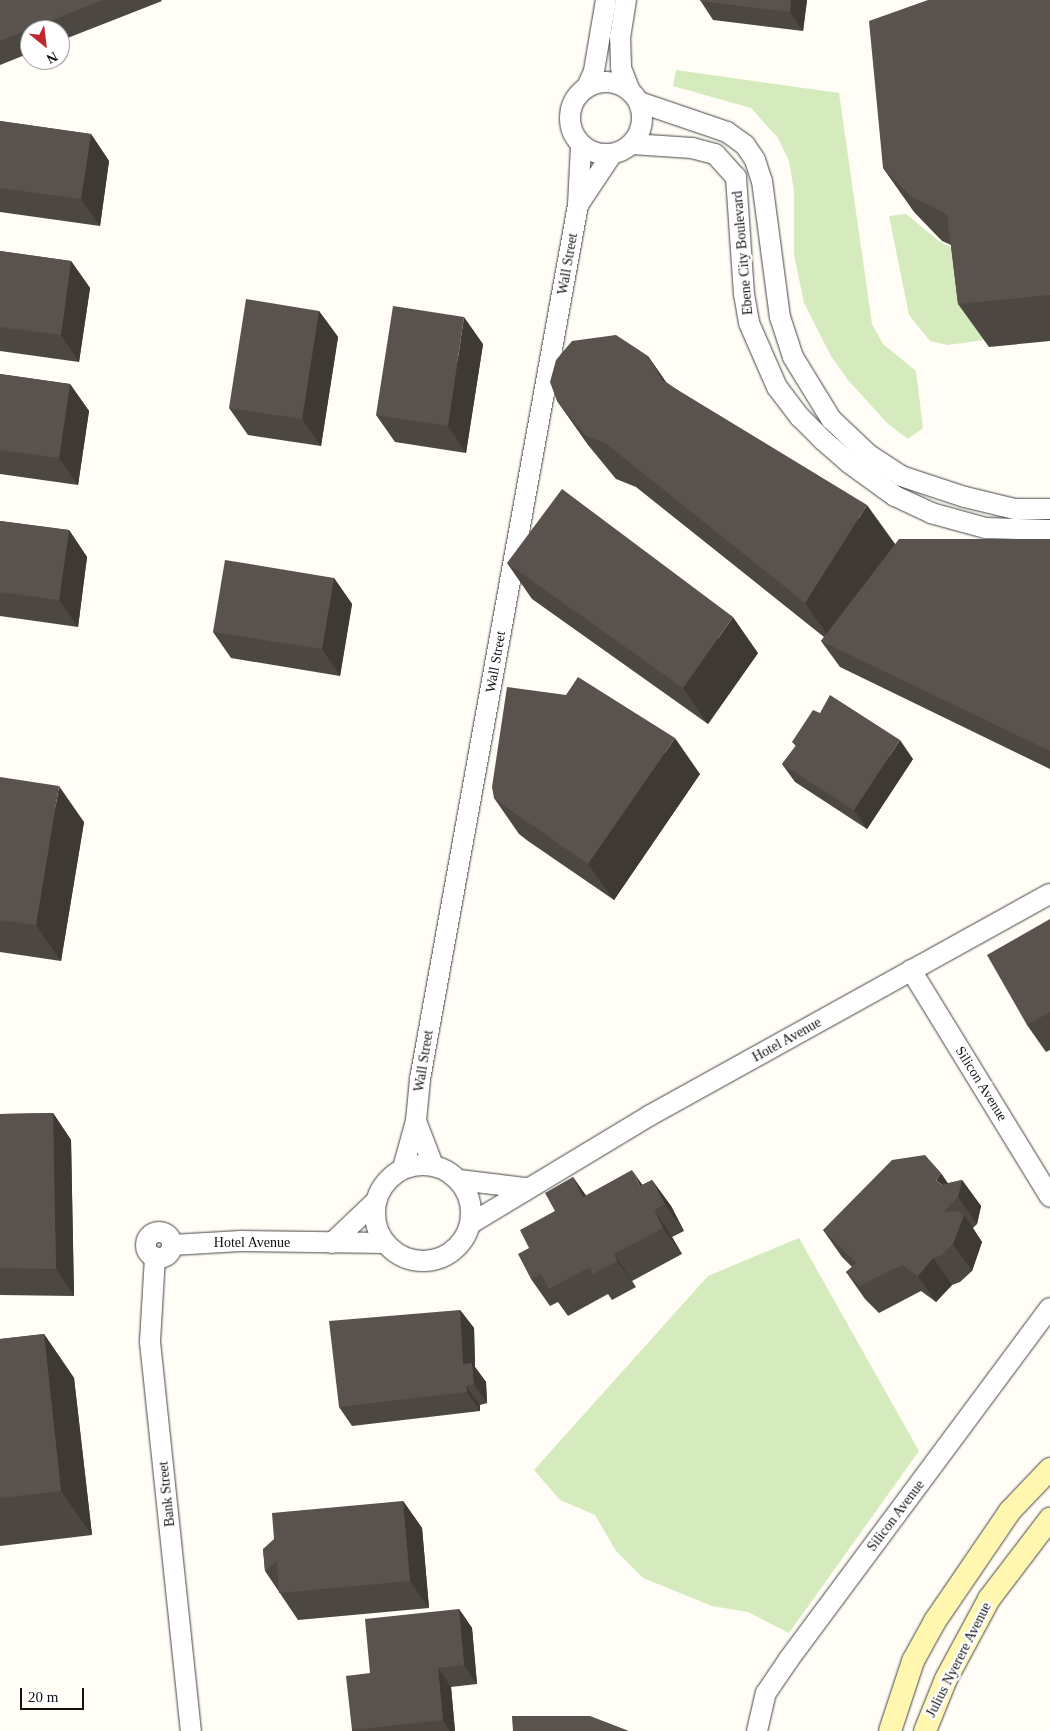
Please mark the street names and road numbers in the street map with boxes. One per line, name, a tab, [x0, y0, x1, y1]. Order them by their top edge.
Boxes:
street label: Ebene City Boulevard	[729, 190, 757, 316]
street label: Wall Street	[554, 232, 582, 296]
street label: Wall Street	[482, 630, 510, 694]
street label: Hotel Avenue	[749, 1014, 825, 1066]
street label: Wall Street	[411, 1029, 437, 1093]
street label: Silicon Avenue	[951, 1043, 1011, 1125]
street label: Hotel Avenue	[213, 1235, 291, 1251]
street label: Bank Street	[155, 1460, 179, 1528]
street label: Silicon Avenue	[864, 1477, 928, 1555]
street label: Julius Nyerere Avenue	[923, 1599, 995, 1721]

